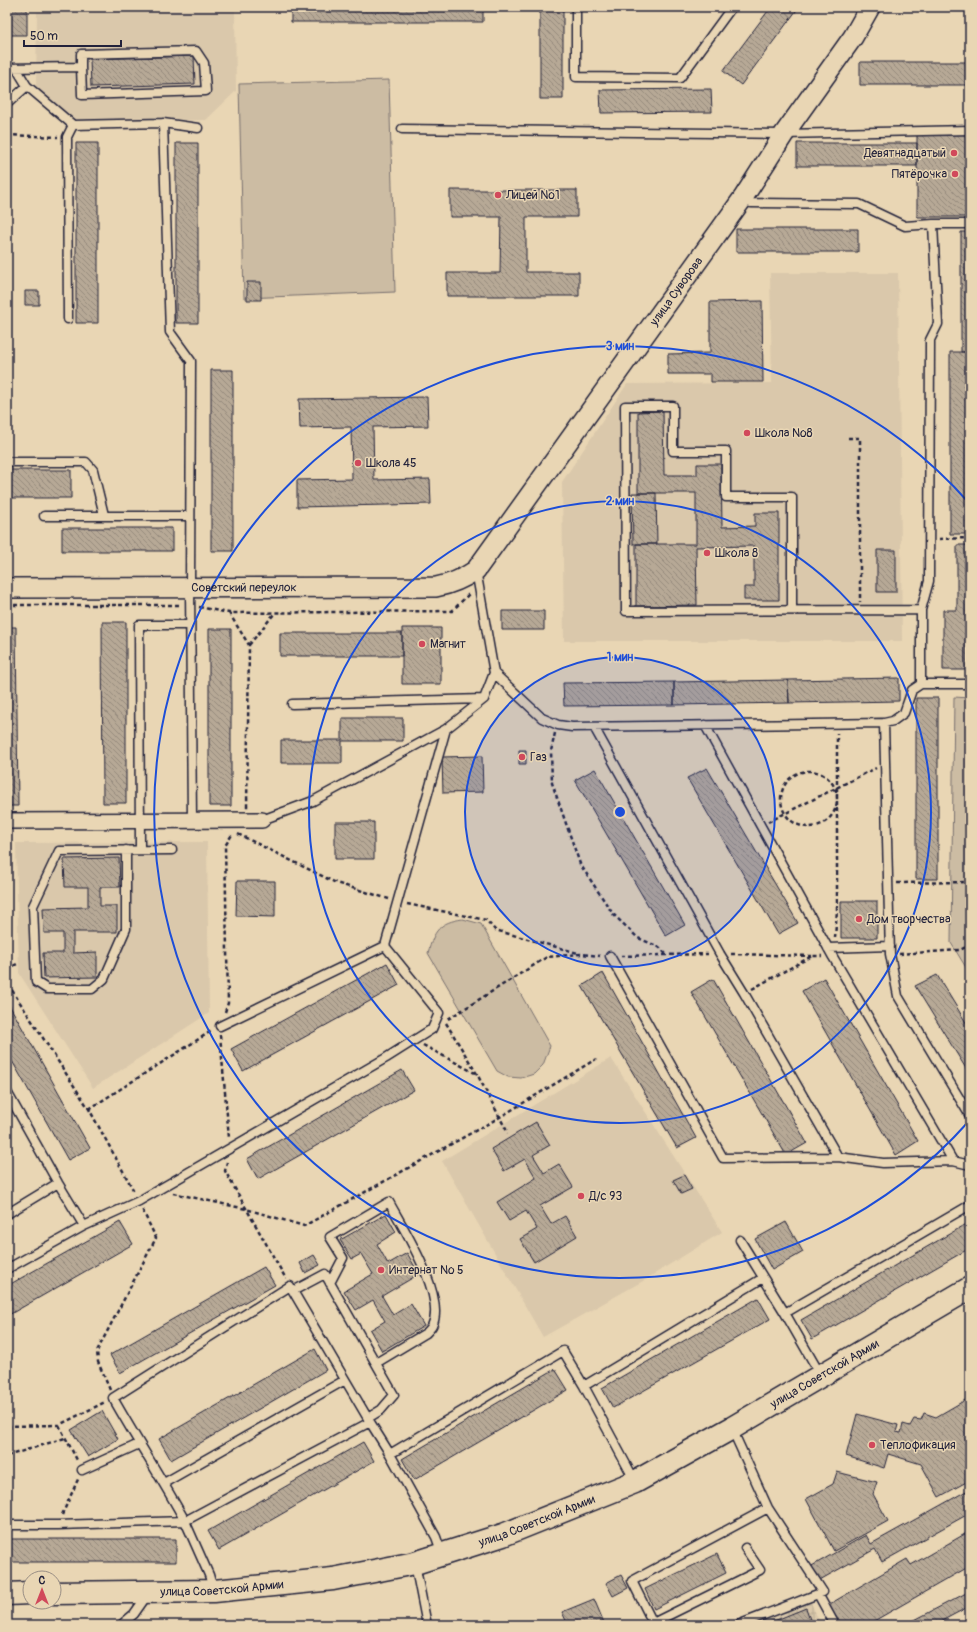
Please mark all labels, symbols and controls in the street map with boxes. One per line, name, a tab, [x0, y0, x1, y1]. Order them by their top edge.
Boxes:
scale bar	[24, 22, 121, 48]
text: 50 m	[30, 29, 58, 44]
place label: Девятнадцатый	[863, 146, 946, 161]
marker: Девятнадцатый	[949, 148, 959, 158]
place label: Пятёрочка	[892, 167, 947, 182]
marker: Пятёрочка	[950, 169, 960, 179]
place label: Лицей №1	[505, 188, 560, 203]
marker: Лицей №1	[493, 190, 503, 200]
street label: улица Суворова	[646, 254, 706, 329]
text: 3 мин	[606, 339, 634, 354]
place label: Школа №8	[755, 426, 813, 441]
marker: Школа №8	[742, 428, 752, 438]
place label: Школа 45	[366, 456, 416, 471]
marker: Школа 45	[353, 458, 363, 468]
text: 2 мин	[606, 494, 634, 509]
place label: Школа 8	[715, 546, 758, 561]
marker: Школа 8	[702, 548, 712, 558]
street label: Советский переулок	[191, 580, 297, 595]
place label: Магнит	[430, 637, 466, 652]
marker: Магнит	[417, 639, 427, 649]
text: 1 мин	[607, 650, 633, 665]
place label: Газ	[530, 750, 547, 765]
marker: Газ	[517, 752, 527, 762]
centre of rings	[613, 805, 627, 819]
place label: Дом творчества	[866, 912, 951, 927]
marker: Дом творчества	[854, 914, 864, 924]
place label: Д/с 93	[588, 1189, 622, 1204]
marker: Д/с 93	[576, 1191, 586, 1201]
place label: Интернат № 5	[389, 1263, 464, 1278]
marker: Интернат № 5	[376, 1265, 386, 1275]
street label: улица Советской Армии	[767, 1336, 882, 1412]
place label: Теплофикация	[880, 1438, 956, 1453]
marker: Теплофикация	[867, 1440, 877, 1450]
street label: улица Советской Армии	[476, 1491, 598, 1550]
north arrow	[22, 1570, 62, 1610]
text: С	[39, 1574, 46, 1587]
street label: улица Советской Армии	[159, 1576, 285, 1599]

